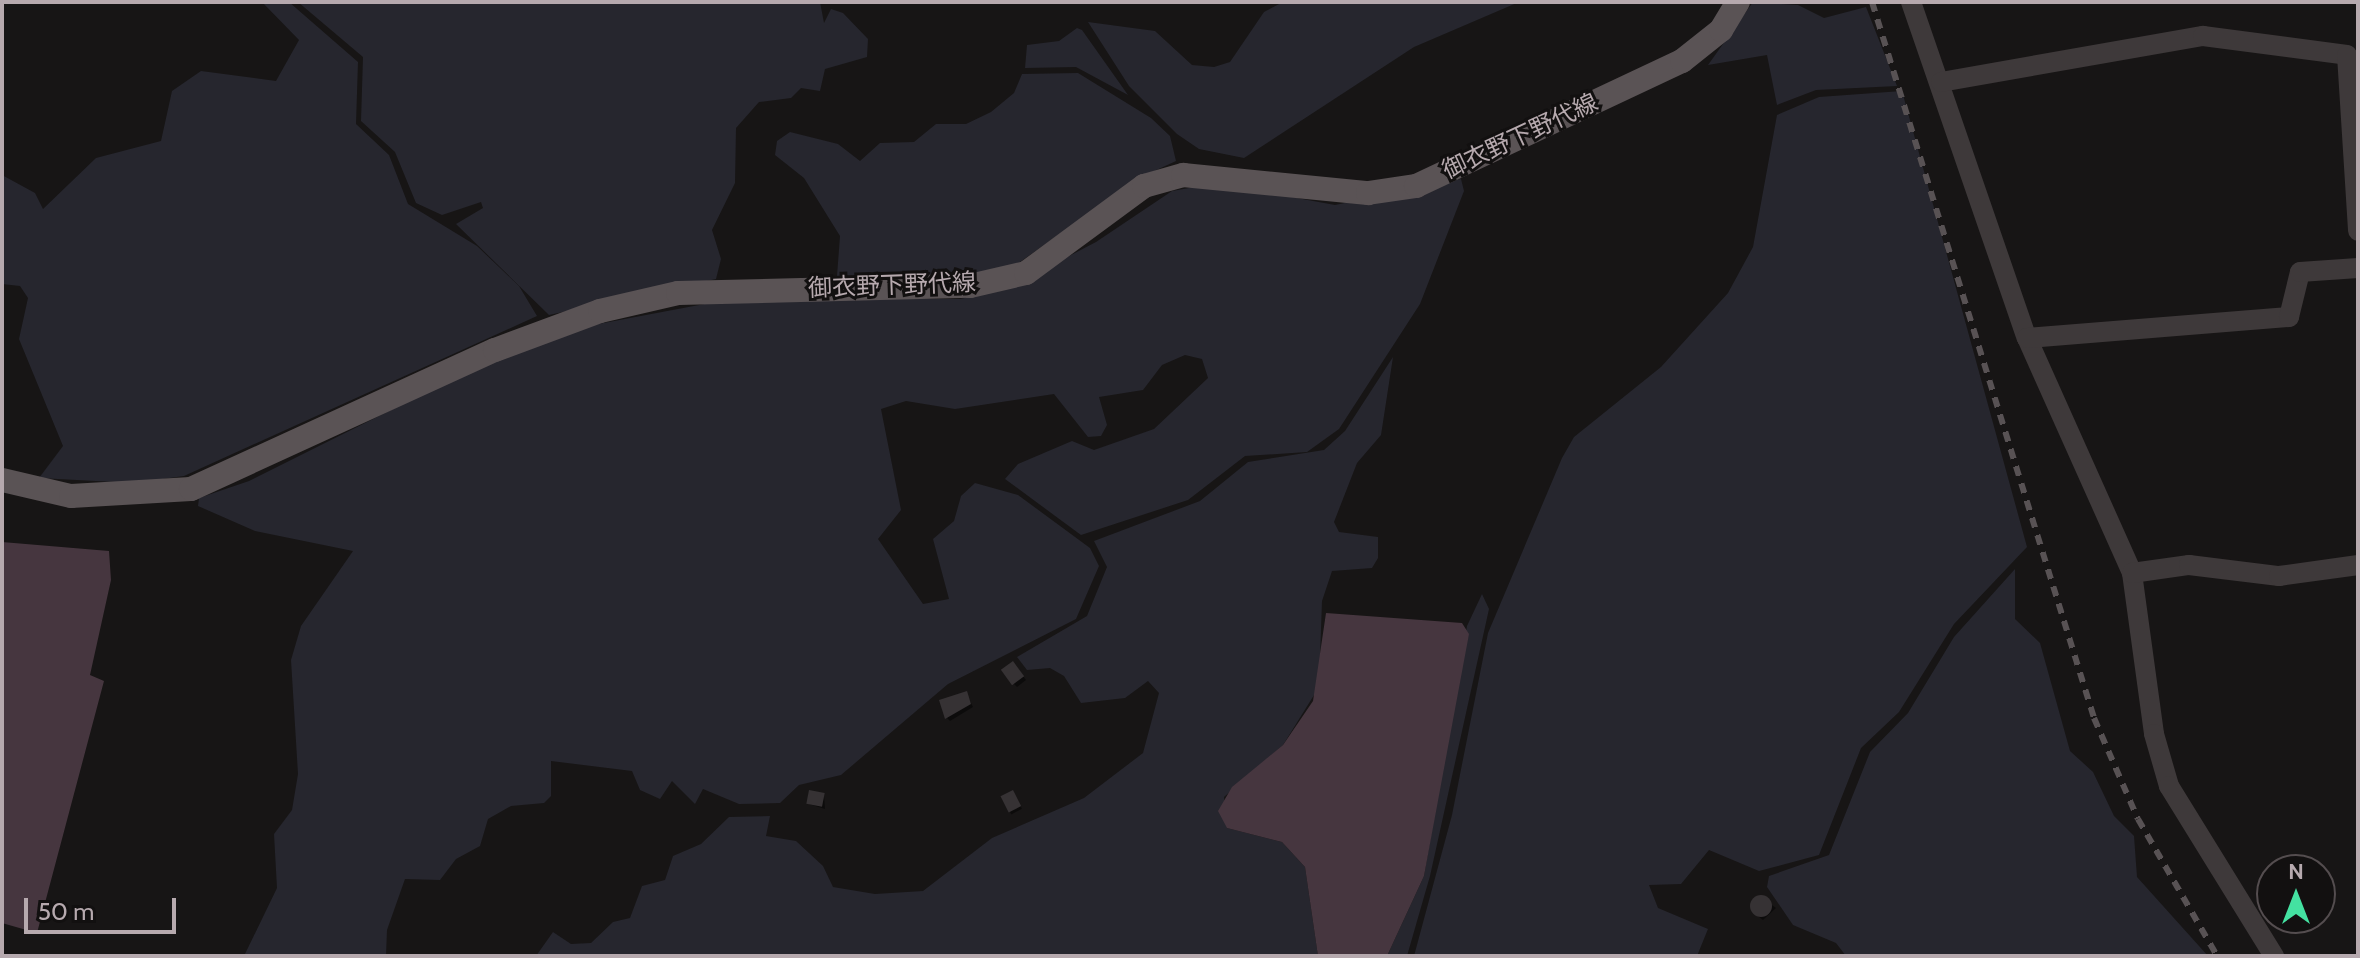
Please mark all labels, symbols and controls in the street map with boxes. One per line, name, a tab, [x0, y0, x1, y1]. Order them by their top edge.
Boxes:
street label: 御衣野下野代線	[1438, 87, 1602, 185]
street label: 御衣野下野代線	[808, 268, 976, 302]
north arrow	[2256, 854, 2336, 934]
text: N	[2288, 858, 2304, 885]
scale bar	[28, 882, 180, 932]
text: 50 m	[38, 897, 94, 926]

